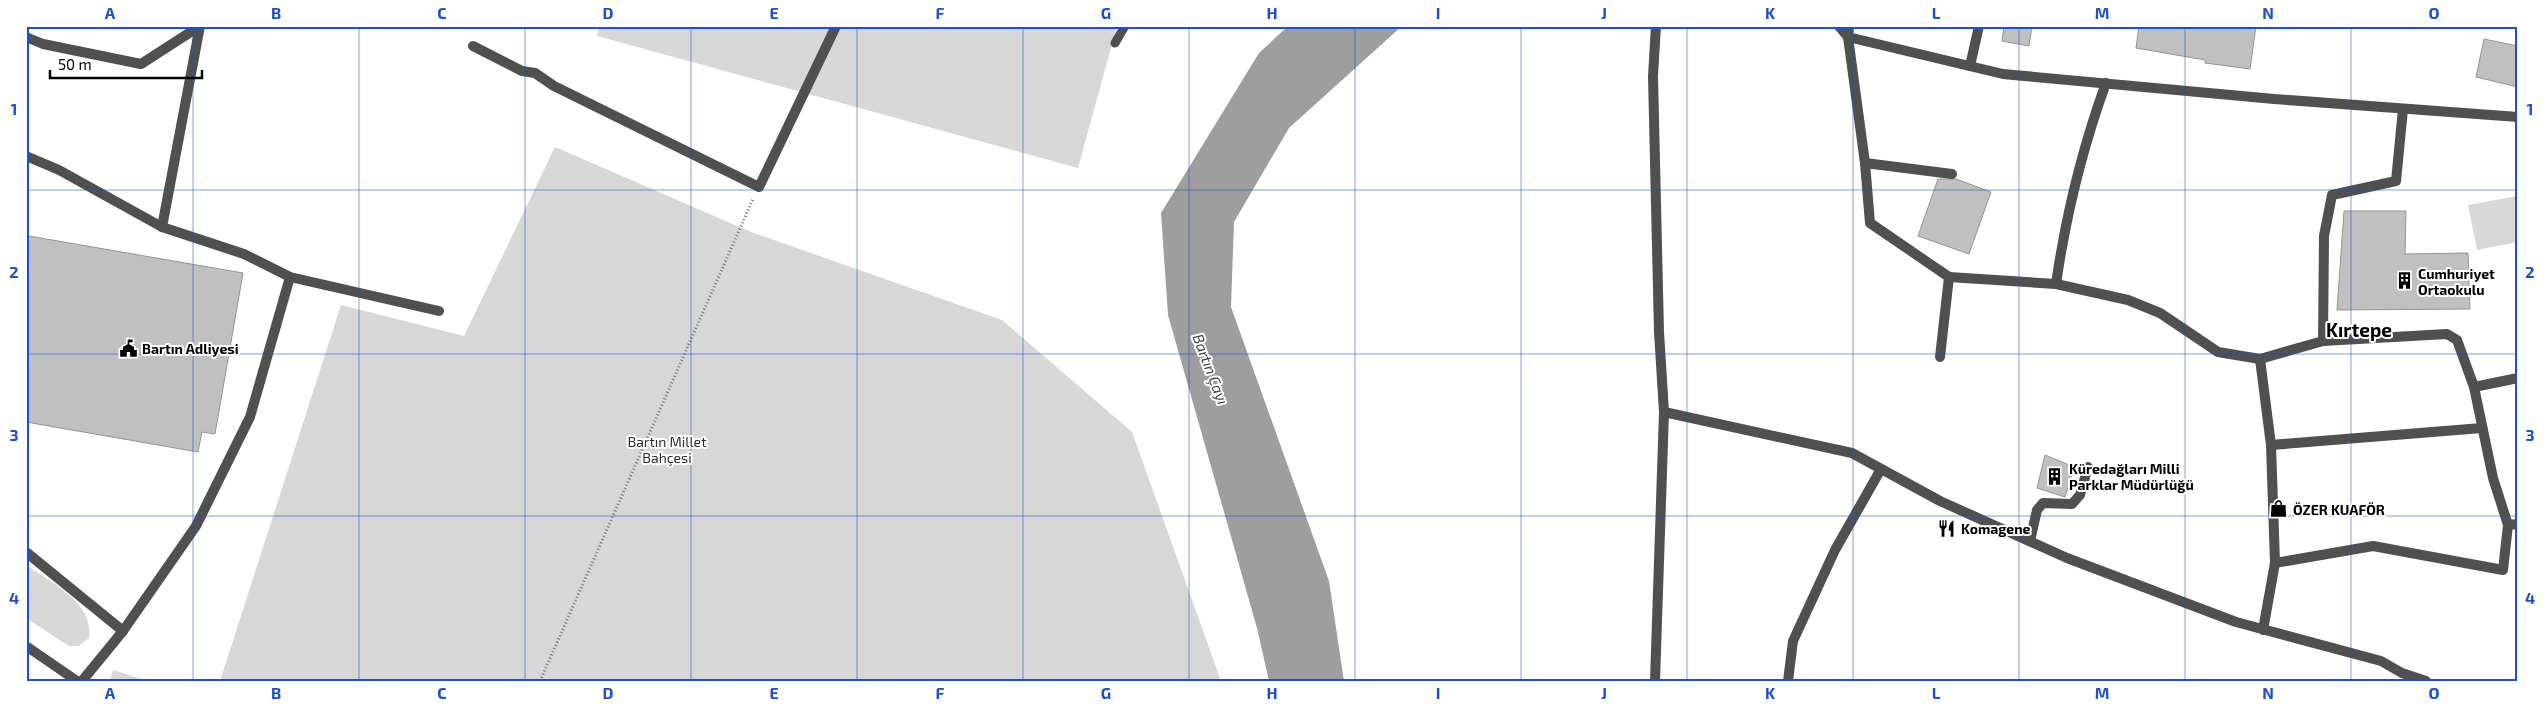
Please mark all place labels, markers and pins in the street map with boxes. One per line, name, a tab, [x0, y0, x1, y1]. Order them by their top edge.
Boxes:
place label: Cumhuriyet Ortaokulu	[2418, 265, 2495, 298]
building icon: Cumhuriyet Ortaokulu	[2394, 271, 2414, 291]
public building icon: Bartın Adliyesi	[118, 338, 138, 358]
place label: Bartın Adliyesi	[142, 340, 239, 357]
place label: Küredağları Milli Parklar Müdürlüğü	[2069, 460, 2194, 493]
building icon: Küredağları Milli Parklar Müdürlüğü	[2045, 466, 2065, 486]
shop icon: ÖZER KUAFÖR	[2269, 499, 2289, 519]
place label: ÖZER KUAFÖR	[2293, 501, 2385, 518]
restaurant icon: Komagene	[1937, 518, 1957, 538]
place label: Komagene	[1961, 520, 2031, 537]

